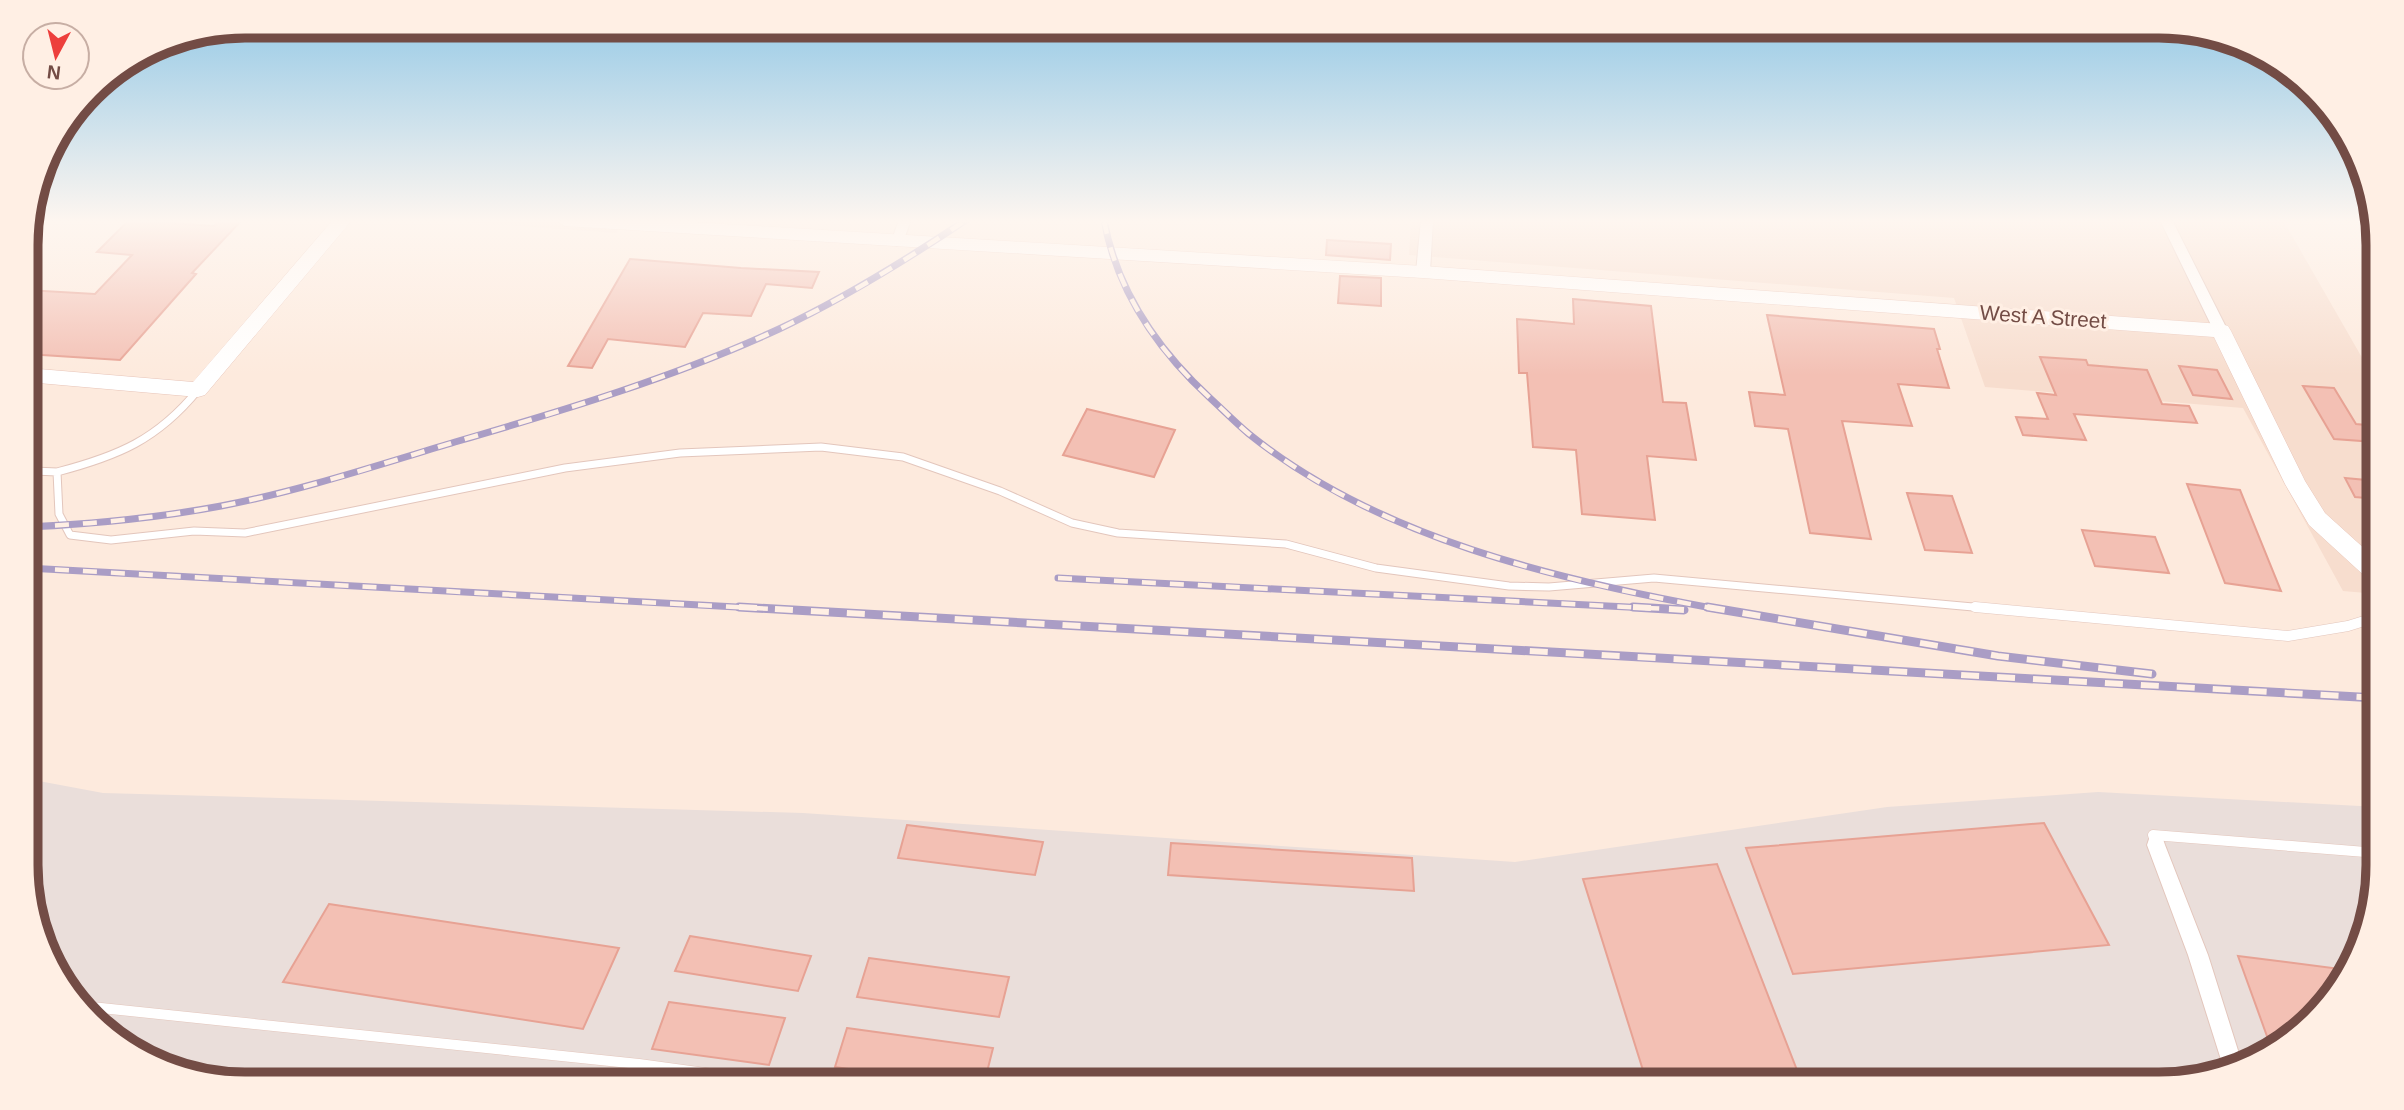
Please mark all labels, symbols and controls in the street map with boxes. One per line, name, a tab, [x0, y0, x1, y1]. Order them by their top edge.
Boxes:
north arrow	[21, 21, 91, 91]
text: N	[46, 61, 62, 84]
street label: West A Street	[1979, 301, 2107, 332]

